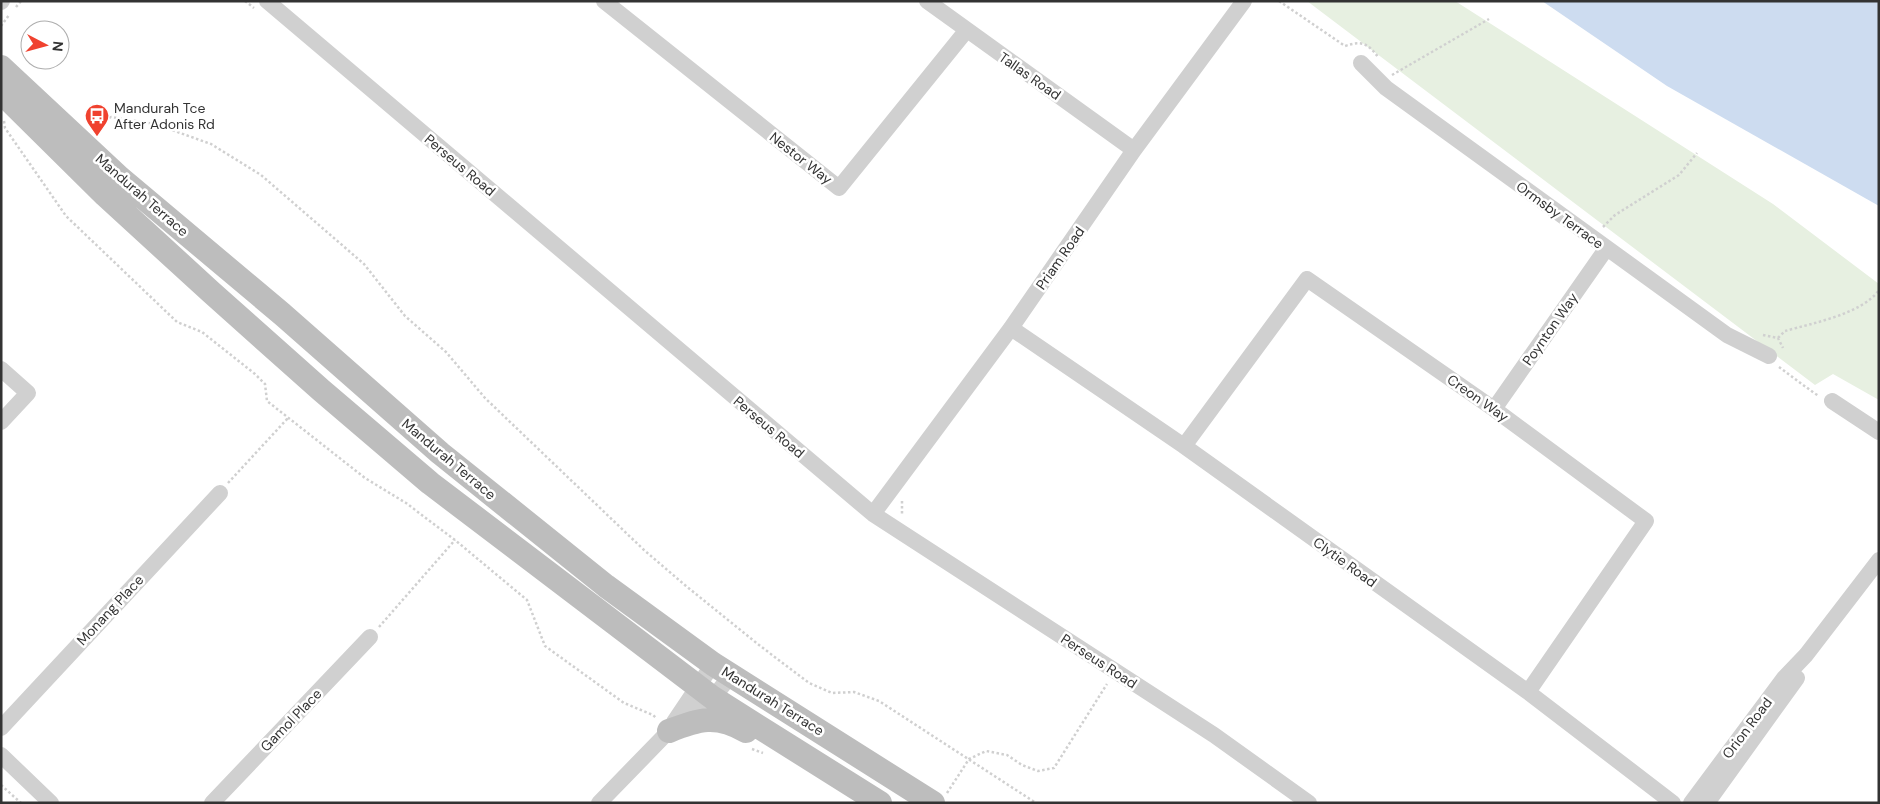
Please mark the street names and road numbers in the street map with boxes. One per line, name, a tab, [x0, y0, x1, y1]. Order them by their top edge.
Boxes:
street label: Tallas Road	[995, 48, 1065, 104]
street label: Nestor Way	[766, 128, 836, 188]
street label: Perseus Road	[421, 130, 499, 200]
street label: Mandurah Terrace	[92, 150, 192, 240]
street label: Ormsby Terrace	[1513, 177, 1607, 253]
street label: Priam Road	[1032, 223, 1088, 293]
street label: Poynton Way	[1518, 289, 1582, 369]
street label: Creon Way	[1444, 370, 1512, 426]
street label: Perseus Road	[730, 392, 808, 462]
street label: Mandurah Terrace	[398, 414, 500, 504]
street label: Clytie Road	[1310, 533, 1380, 591]
street label: Monang Place	[73, 571, 147, 649]
street label: Perseus Road	[1058, 630, 1140, 692]
street label: Mandurah Terrace	[719, 662, 828, 740]
street label: Gamol Place	[257, 685, 326, 755]
street label: Orion Road	[1718, 694, 1776, 762]

